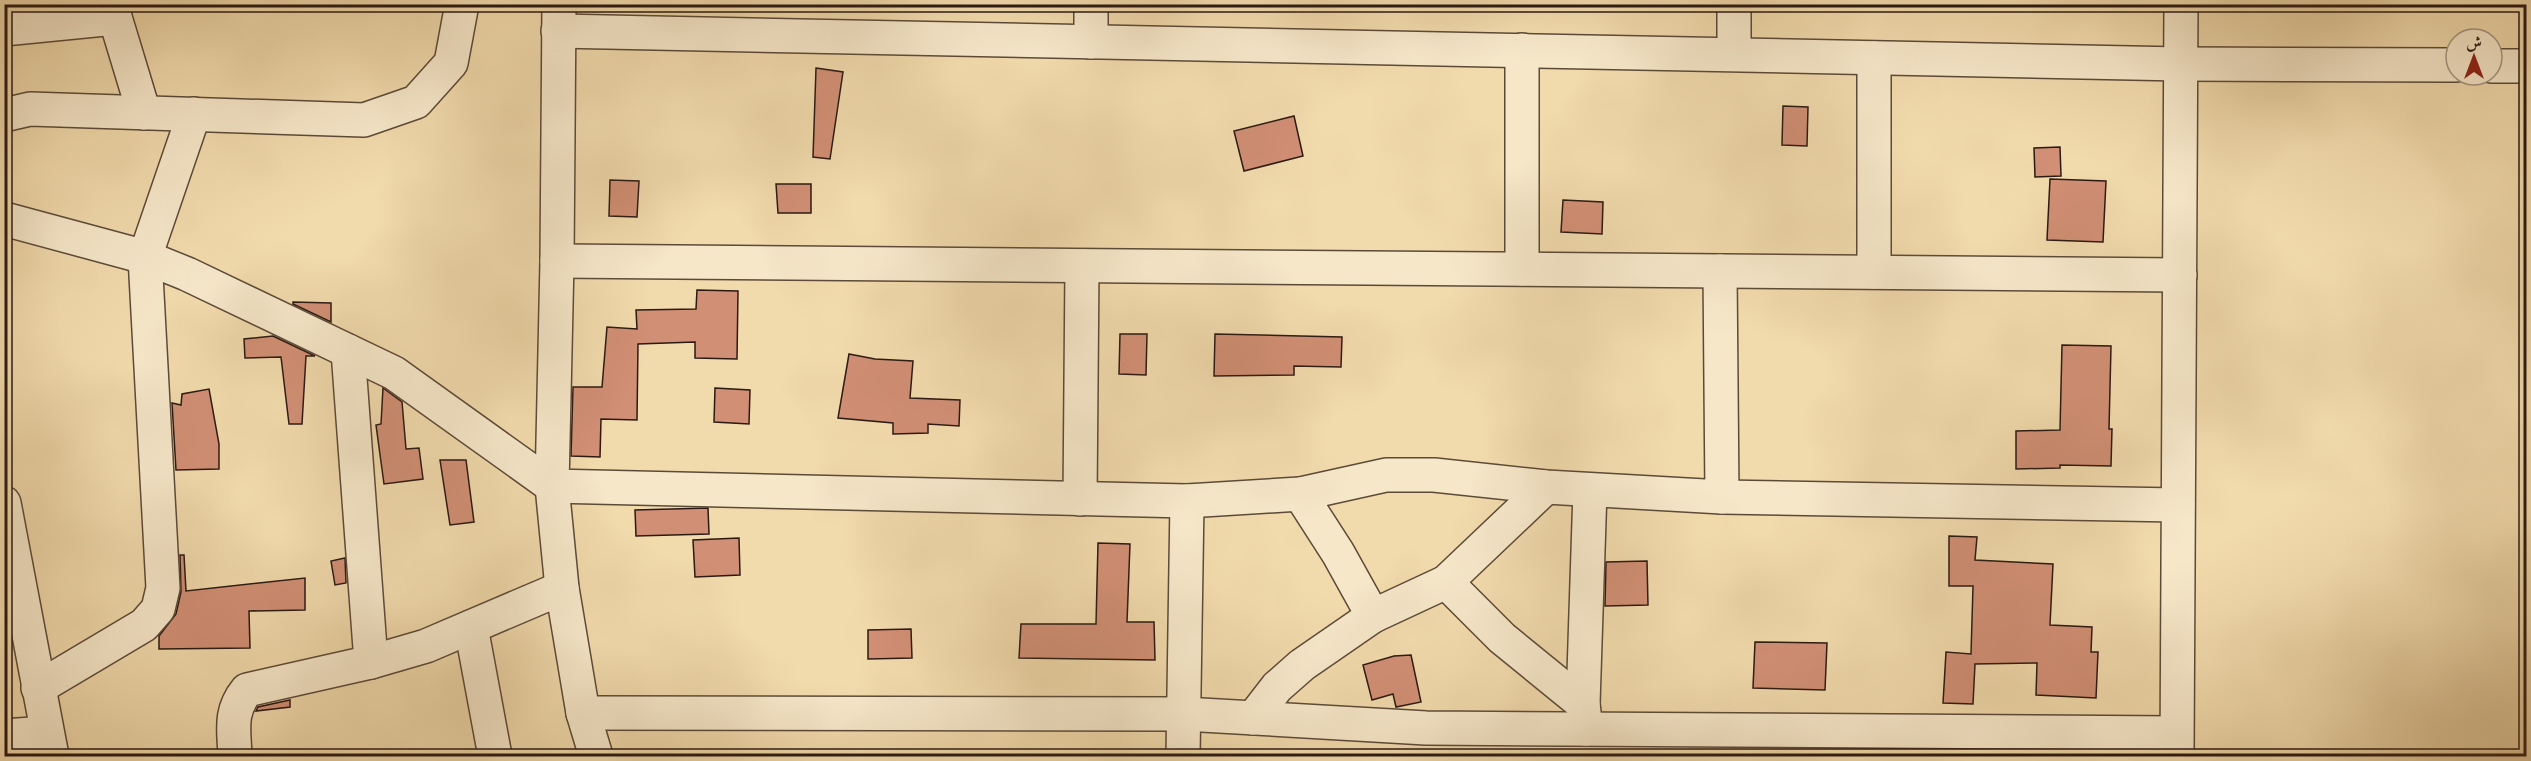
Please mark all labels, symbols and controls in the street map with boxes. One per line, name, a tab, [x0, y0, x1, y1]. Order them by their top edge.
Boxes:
north arrow	[2444, 27, 2504, 87]
text: ش	[2466, 30, 2482, 54]

